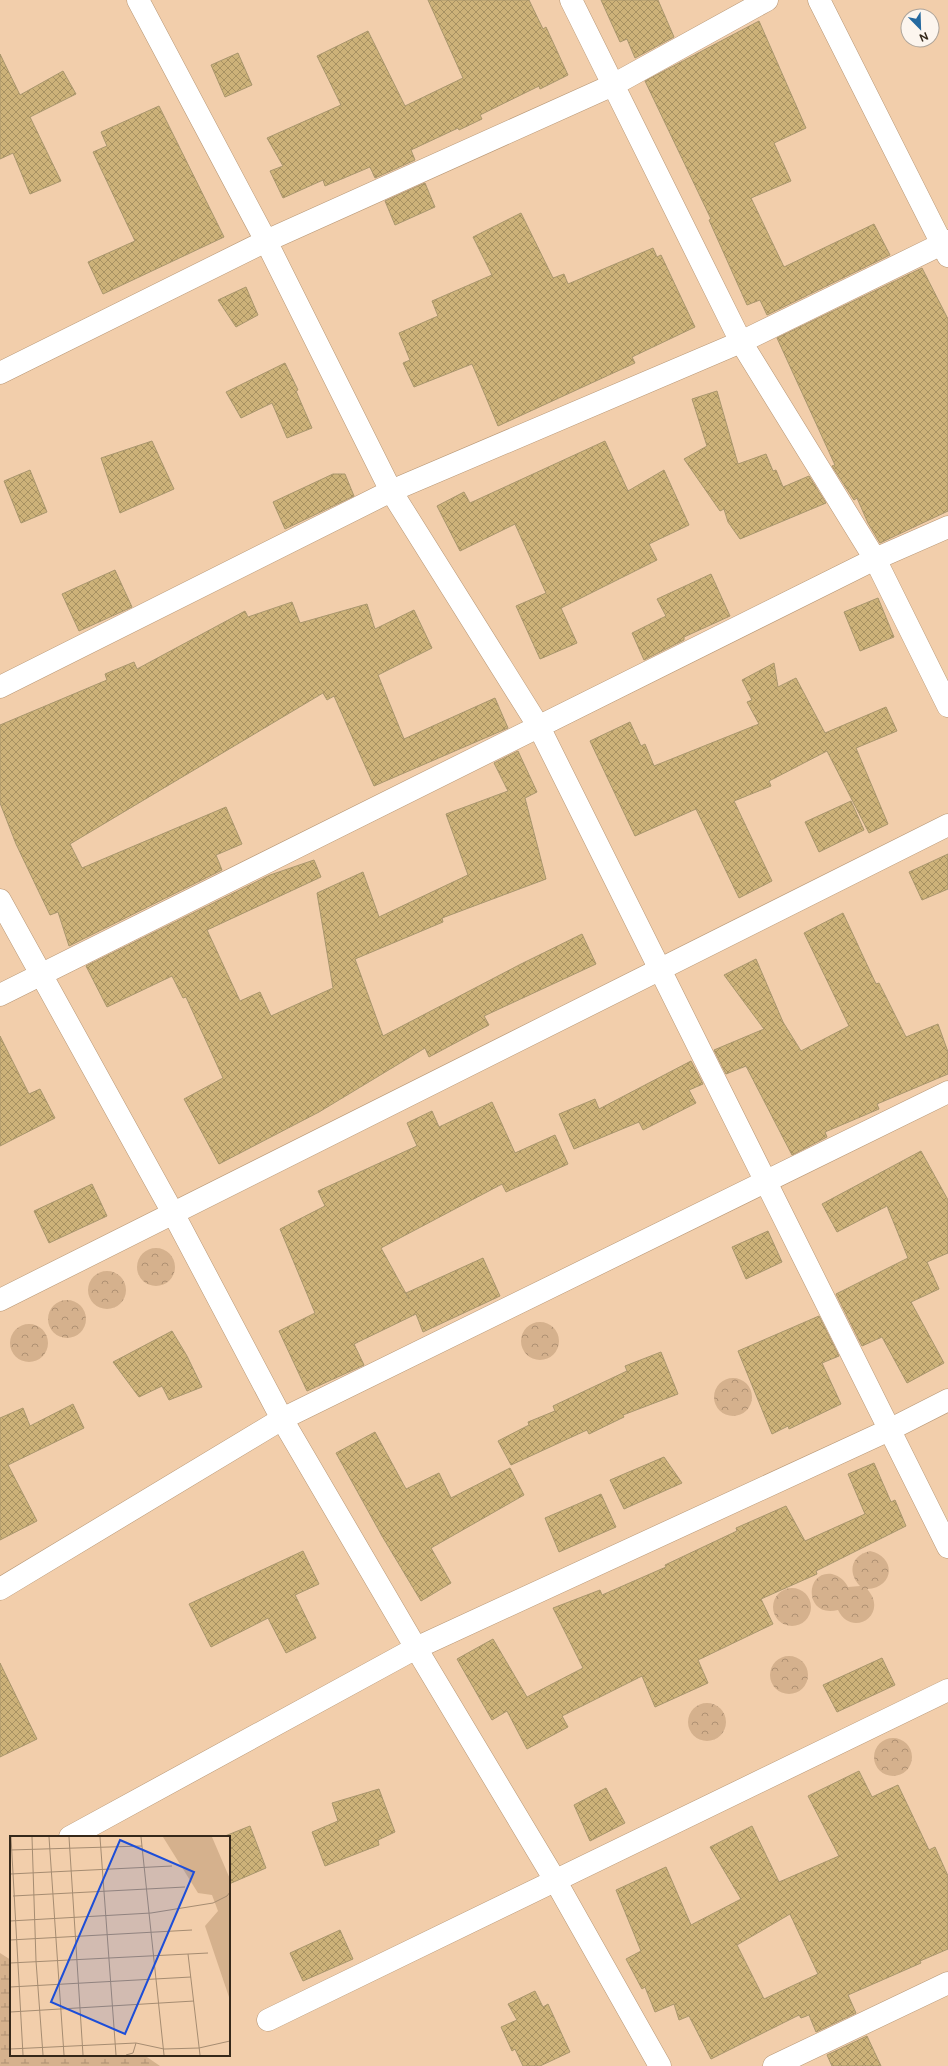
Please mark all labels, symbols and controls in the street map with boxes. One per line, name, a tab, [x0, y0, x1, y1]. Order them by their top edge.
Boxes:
north arrow	[900, 8, 940, 48]
text: N	[917, 29, 930, 44]
inset map	[10, 1836, 230, 2056]

